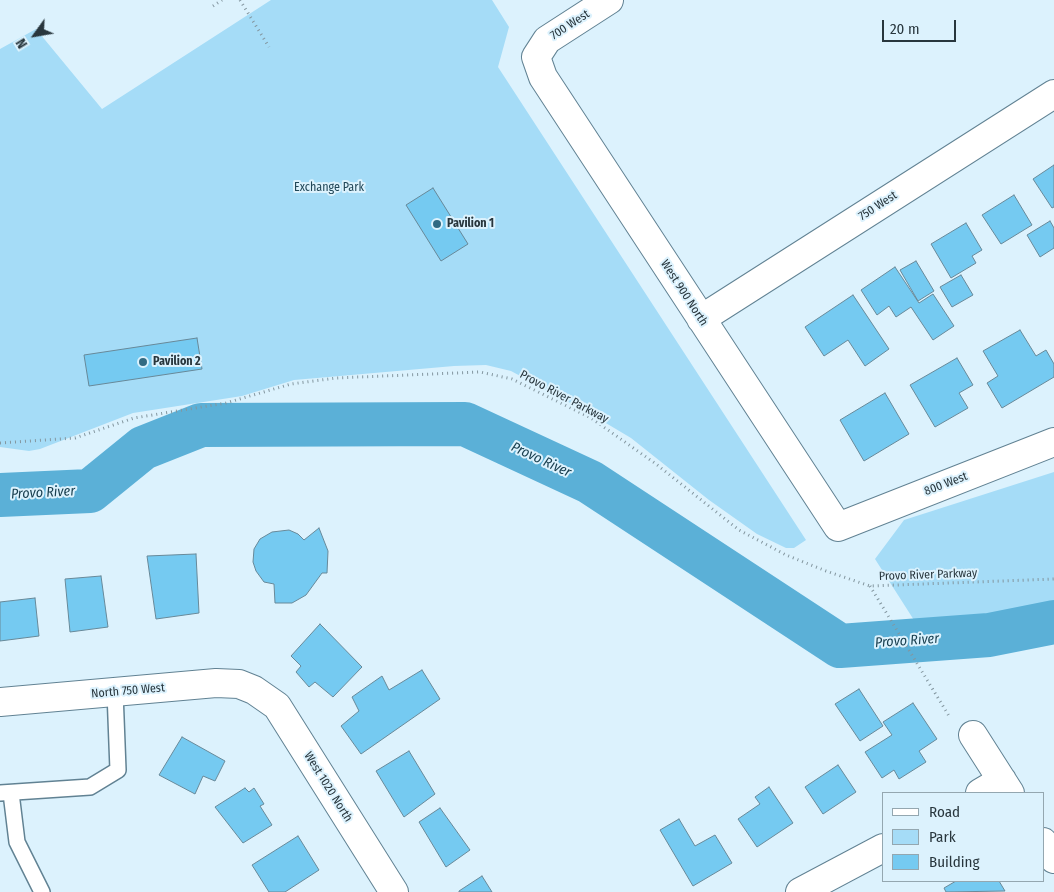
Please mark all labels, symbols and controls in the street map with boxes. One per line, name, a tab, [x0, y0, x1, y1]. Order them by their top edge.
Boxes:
street label: 700 West	[548, 7, 592, 43]
north arrow	[10, 10, 60, 60]
scale bar	[884, 10, 958, 42]
text: 20 m	[890, 20, 920, 38]
text: N	[12, 35, 31, 51]
park label: Exchange Park	[294, 181, 364, 195]
street label: 750 West	[856, 188, 900, 224]
place label: Pavilion 1	[447, 217, 494, 231]
marker: Pavilion 1	[431, 218, 443, 230]
street label: West 900 North	[657, 257, 711, 329]
place label: Pavilion 2	[153, 355, 201, 369]
marker: Pavilion 2	[137, 356, 149, 368]
street label: Provo River Parkway	[517, 368, 611, 426]
water label: Provo River	[508, 439, 574, 481]
street label: 800 West	[922, 469, 970, 499]
water label: Provo River	[11, 483, 75, 503]
street label: Provo River Parkway	[879, 566, 977, 584]
water label: Provo River	[874, 630, 940, 652]
street label: North 750 West	[91, 681, 165, 701]
street label: West 1020 North	[301, 749, 355, 825]
legend	[882, 792, 1044, 882]
text: Road	[929, 803, 960, 821]
text: Park	[929, 828, 956, 846]
text: Building	[929, 853, 980, 871]

